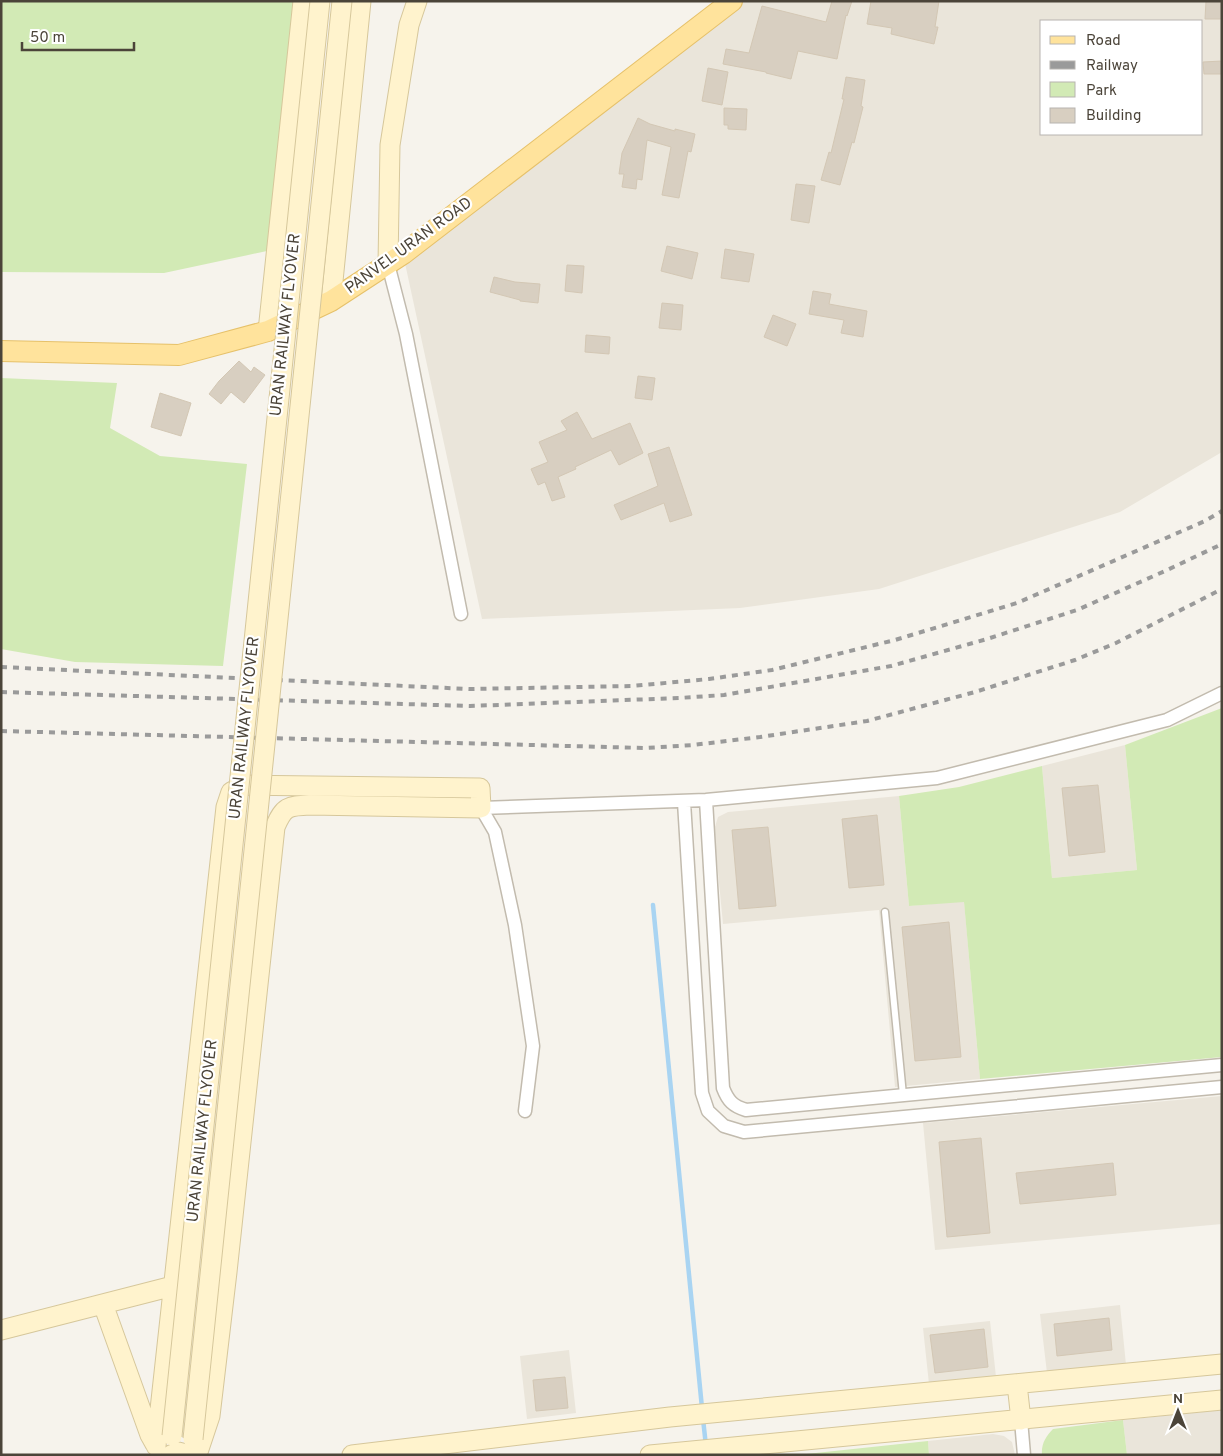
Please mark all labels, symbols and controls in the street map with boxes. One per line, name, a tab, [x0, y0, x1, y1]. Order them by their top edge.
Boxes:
scale bar	[22, 20, 135, 52]
legend	[1040, 20, 1203, 135]
text: 50 m	[30, 29, 65, 48]
text: Road	[1086, 32, 1121, 51]
text: Railway	[1086, 57, 1138, 76]
text: Park	[1086, 82, 1117, 101]
text: Building	[1086, 107, 1141, 126]
street label: PANVEL URAN ROAD	[342, 193, 476, 299]
street label: URAN RAILWAY FLYOVER	[266, 233, 306, 417]
street label: URAN RAILWAY FLYOVER	[225, 636, 265, 820]
street label: URAN RAILWAY FLYOVER	[183, 1039, 223, 1223]
north arrow	[1153, 1386, 1203, 1436]
text: N	[1173, 1391, 1183, 1408]

